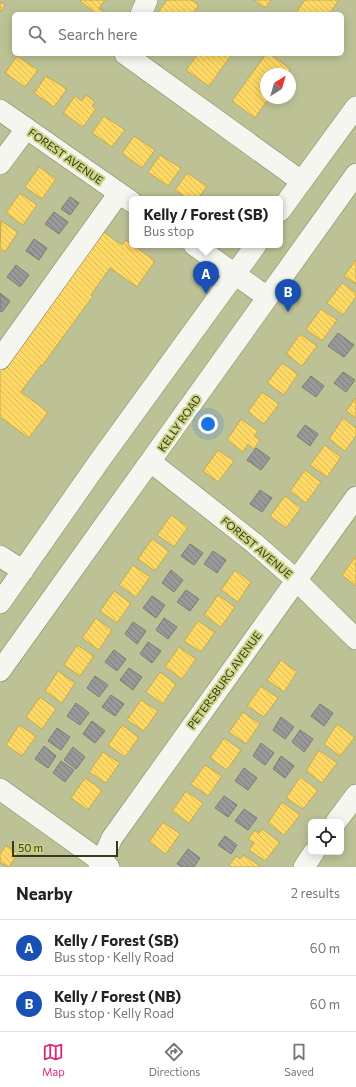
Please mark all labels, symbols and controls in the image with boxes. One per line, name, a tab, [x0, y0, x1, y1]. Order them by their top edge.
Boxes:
search box	[12, 12, 344, 56]
icon: search	[26, 23, 48, 45]
text: Search here	[58, 25, 137, 43]
north arrow	[260, 68, 296, 104]
street label: FOREST AVENUE	[26, 125, 106, 187]
popup	[129, 196, 283, 248]
text: Kelly / Forest (SB)	[144, 205, 268, 223]
text: Bus stop	[144, 223, 194, 239]
pin: A	[193, 261, 219, 294]
pin: B	[275, 279, 301, 312]
street label: KELLY ROAD	[155, 392, 203, 454]
your location	[198, 414, 218, 434]
street label: FOREST AVENUE	[219, 514, 295, 580]
street label: PETERSBURG AVENUE	[184, 629, 264, 731]
map controls	[308, 819, 344, 855]
button: locate	[308, 819, 344, 855]
scale bar	[12, 839, 118, 858]
text: 50 m	[18, 841, 43, 854]
text: Nearby	[16, 883, 73, 904]
text: 2 results	[291, 885, 340, 901]
text: Kelly / Forest (SB)	[54, 931, 179, 949]
text: A	[24, 940, 34, 956]
text: 60 m	[310, 940, 340, 956]
text: Bus stop · Kelly Road	[54, 949, 174, 965]
text: Kelly / Forest (NB)	[54, 987, 181, 1005]
text: B	[25, 996, 33, 1012]
text: 60 m	[310, 996, 340, 1012]
text: Bus stop · Kelly Road	[54, 1005, 174, 1021]
tab: Map	[42, 1041, 65, 1078]
tab: Directions	[149, 1041, 200, 1078]
tab: Saved	[284, 1041, 314, 1078]

